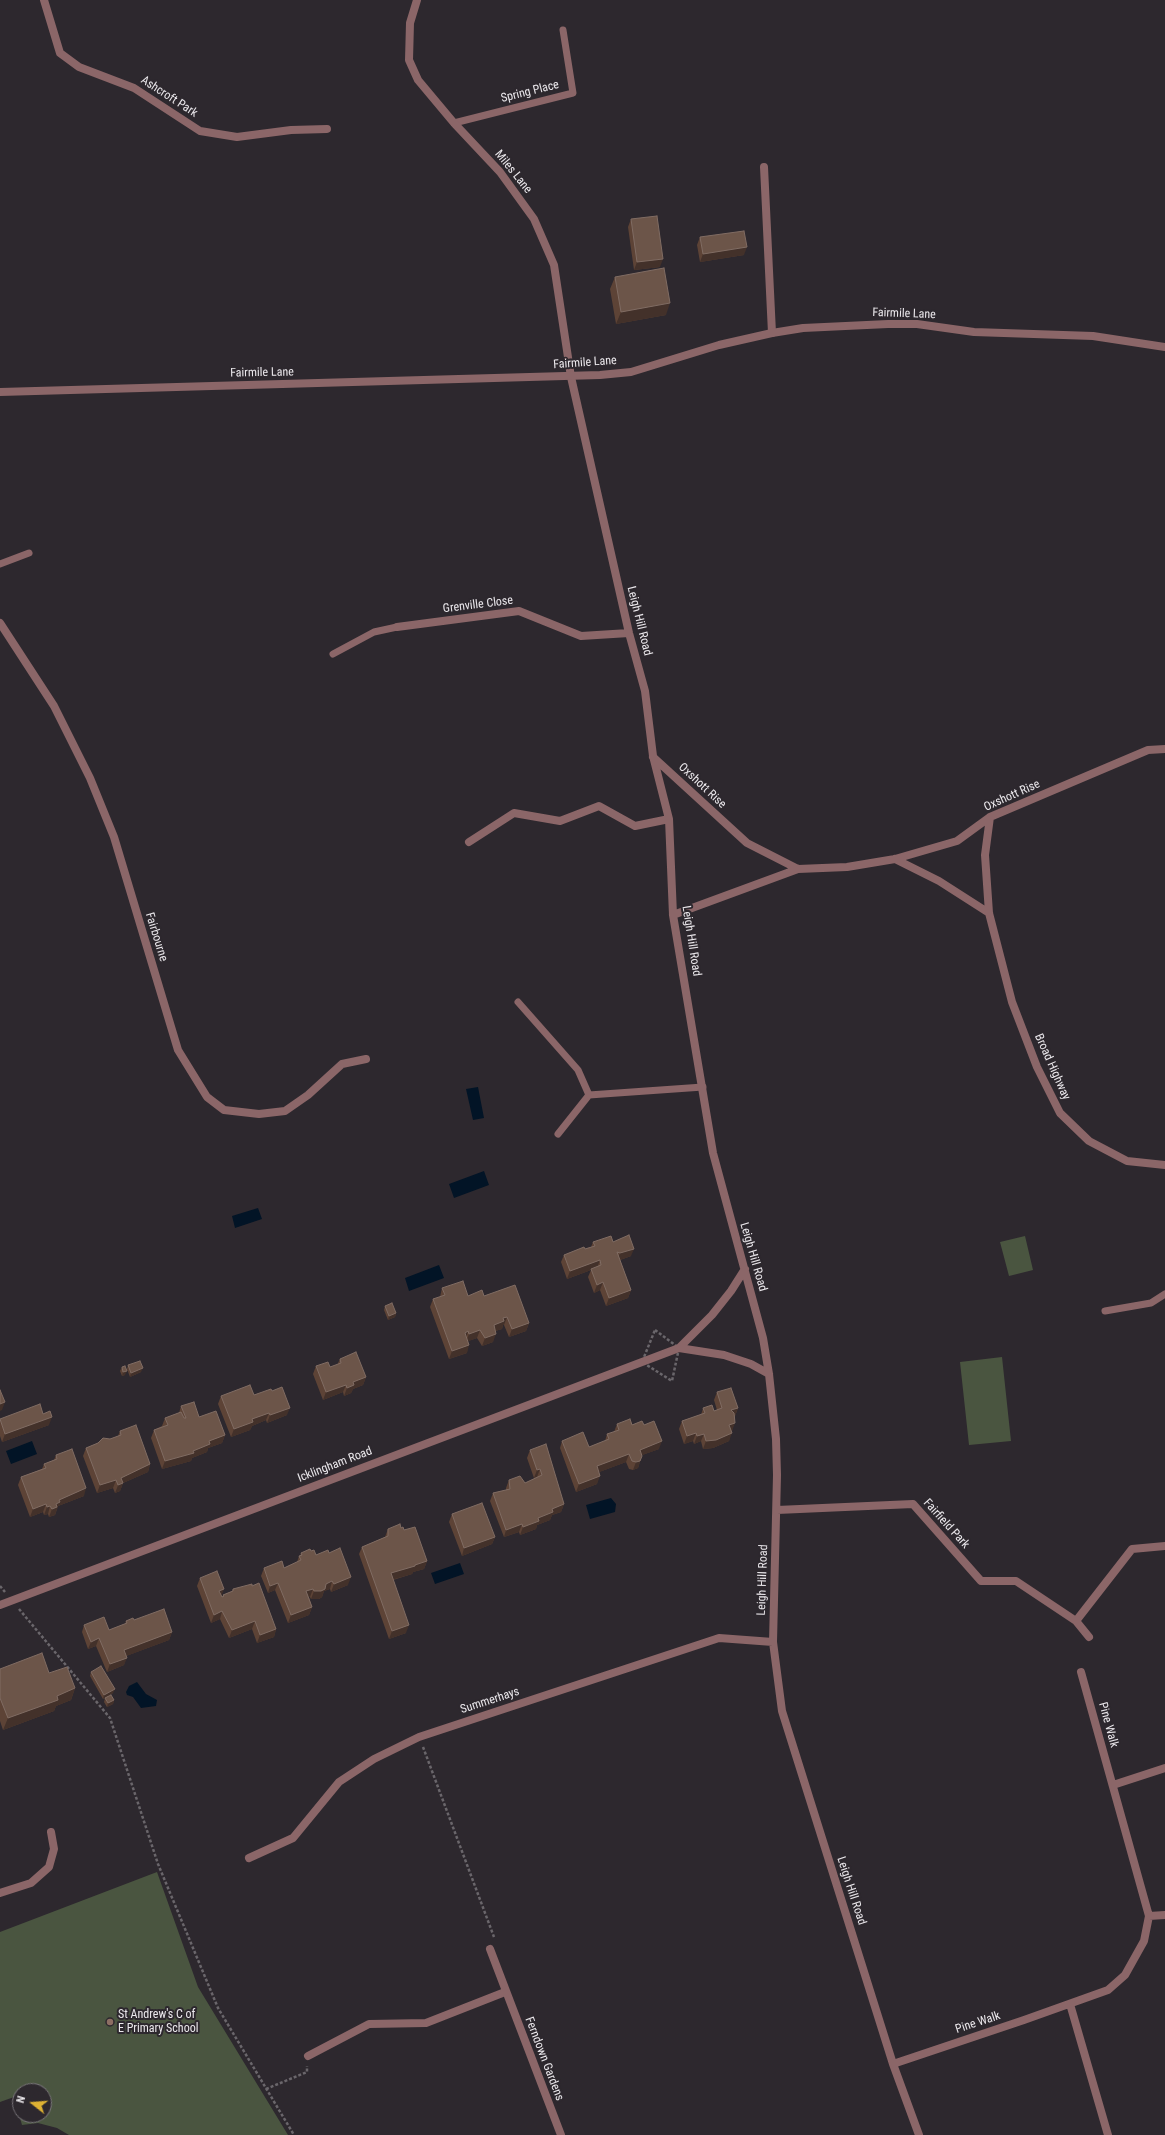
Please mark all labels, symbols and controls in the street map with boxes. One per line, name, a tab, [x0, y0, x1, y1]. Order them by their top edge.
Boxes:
street label: Ashcroft Park	[138, 73, 200, 121]
street label: Spring Place	[499, 78, 561, 106]
street label: Miles Lane	[491, 148, 535, 196]
street label: Fairmile Lane	[872, 306, 936, 322]
street label: Fairmile Lane	[553, 354, 617, 372]
street label: Fairmile Lane	[230, 365, 294, 381]
street label: Leigh Hill Road	[623, 585, 655, 657]
street label: Grenville Close	[442, 594, 514, 616]
street label: Oxshott Rise	[675, 760, 729, 812]
street label: Oxshott Rise	[982, 777, 1042, 815]
street label: Leigh Hill Road	[678, 905, 704, 977]
street label: Fairbourne	[142, 911, 170, 963]
street label: Broad Highway	[1031, 1032, 1073, 1102]
street label: Leigh Hill Road	[736, 1221, 770, 1293]
street label: Icklingham Road	[296, 1444, 374, 1486]
street label: Fairfield Park	[920, 1496, 972, 1552]
street label: Leigh Hill Road	[755, 1544, 771, 1616]
street label: Summerhays	[459, 1685, 521, 1717]
street label: Pine Walk	[1095, 1701, 1121, 1749]
street label: Leigh Hill Road	[833, 1855, 869, 1927]
place label: St Andrew's C of E Primary School	[118, 2008, 198, 2036]
street label: Pine Walk	[954, 2009, 1002, 2037]
street label: Ferndown Gardens	[521, 2015, 567, 2103]
marker: St Andrew's C of E Primary School	[105, 2017, 115, 2027]
north arrow	[12, 2083, 52, 2123]
text: N	[14, 2095, 28, 2105]

